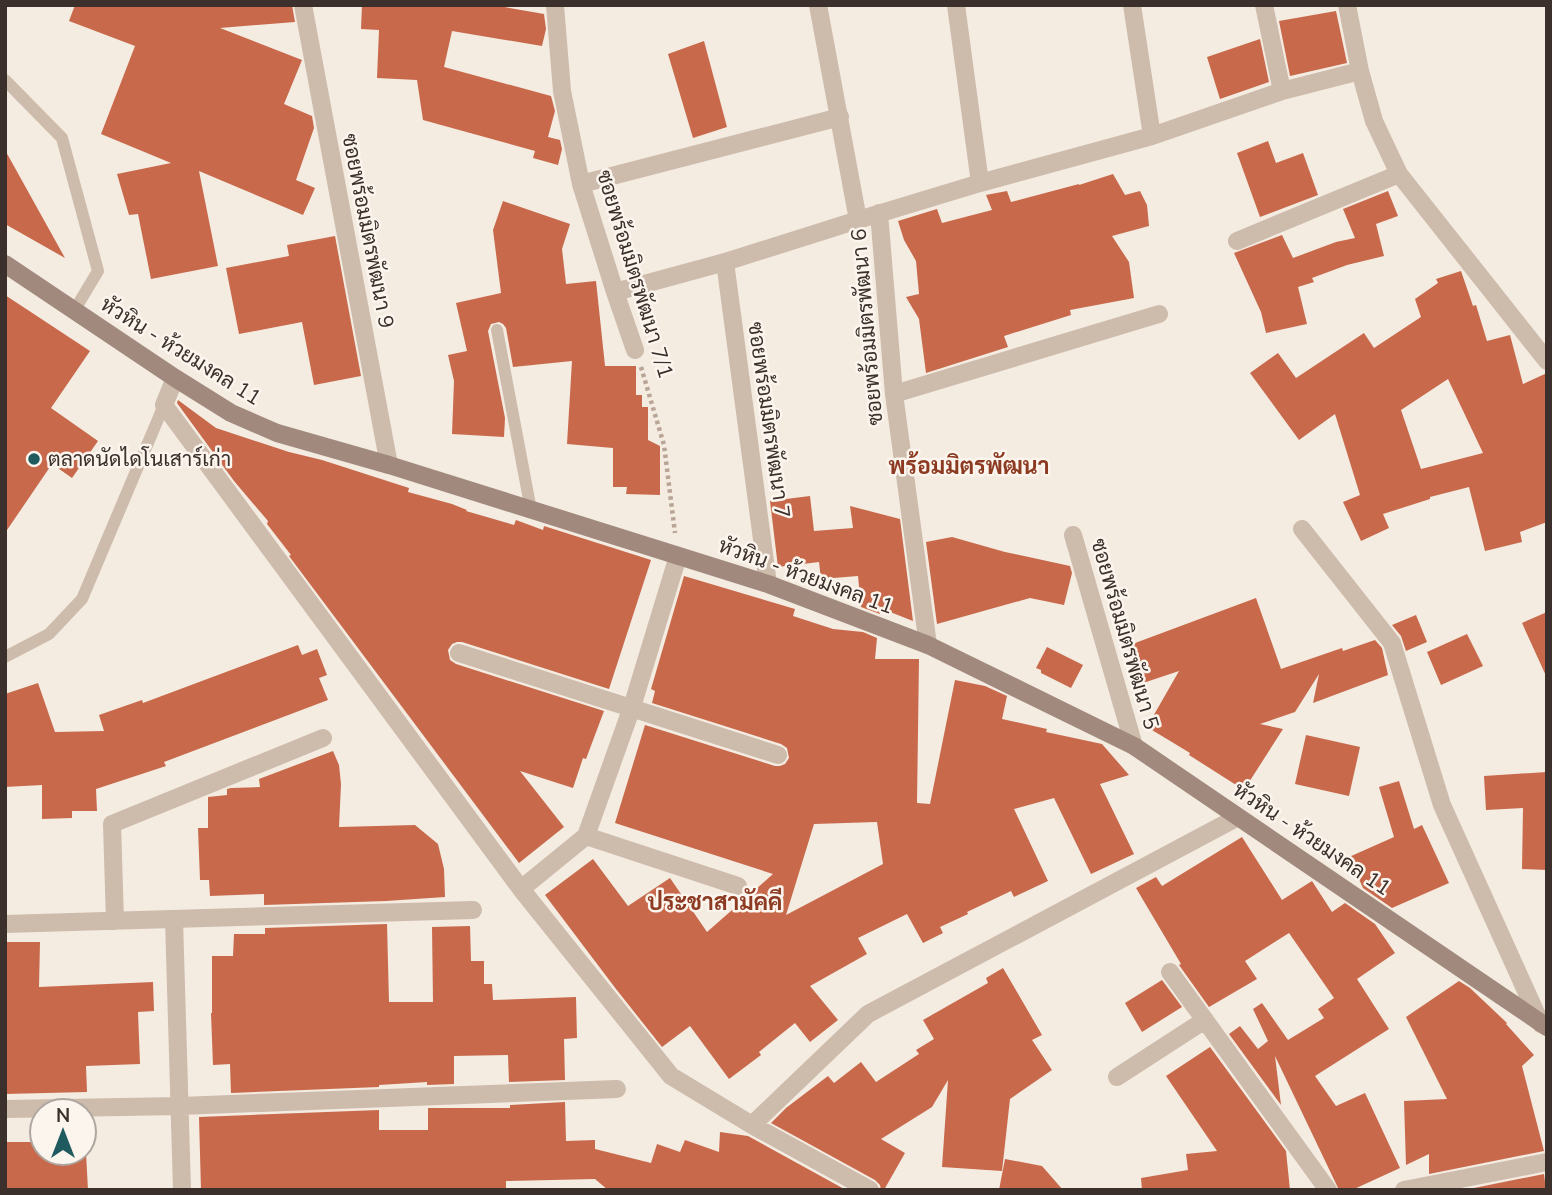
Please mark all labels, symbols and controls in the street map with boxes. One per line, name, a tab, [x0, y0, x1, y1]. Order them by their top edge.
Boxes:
street label: ซอยพร้อมมิตรพัฒนา 9	[335, 131, 401, 331]
street label: ซอยพร้อมมิตรพัฒนา 7/1	[590, 166, 680, 382]
street label: ซอยพร้อมมิตรพัฒนา 6	[844, 227, 890, 427]
street label: หัวหิน - ห้วยมงคล 11	[95, 290, 267, 412]
street label: ซอยพร้อมมิตรพัฒนา 7	[741, 320, 797, 520]
place label: ตลาดนัดไดโนเสาร์เก่า	[48, 445, 231, 473]
district label: พร้อมมิตรพัฒนา	[889, 450, 1049, 482]
marker: ตลาดนัดไดโนเสาร์เก่า	[26, 451, 42, 467]
street label: หัวหิน - ห้วยมงคล 11	[715, 531, 897, 621]
street label: ซอยพร้อมมิตรพัฒนา 5	[1084, 535, 1166, 733]
street label: หัวหิน - ห้วยมงคล 11	[1228, 776, 1396, 902]
district label: ประชาสามัคคี	[648, 887, 782, 918]
north arrow	[28, 1097, 98, 1167]
text: N	[56, 1103, 70, 1129]

